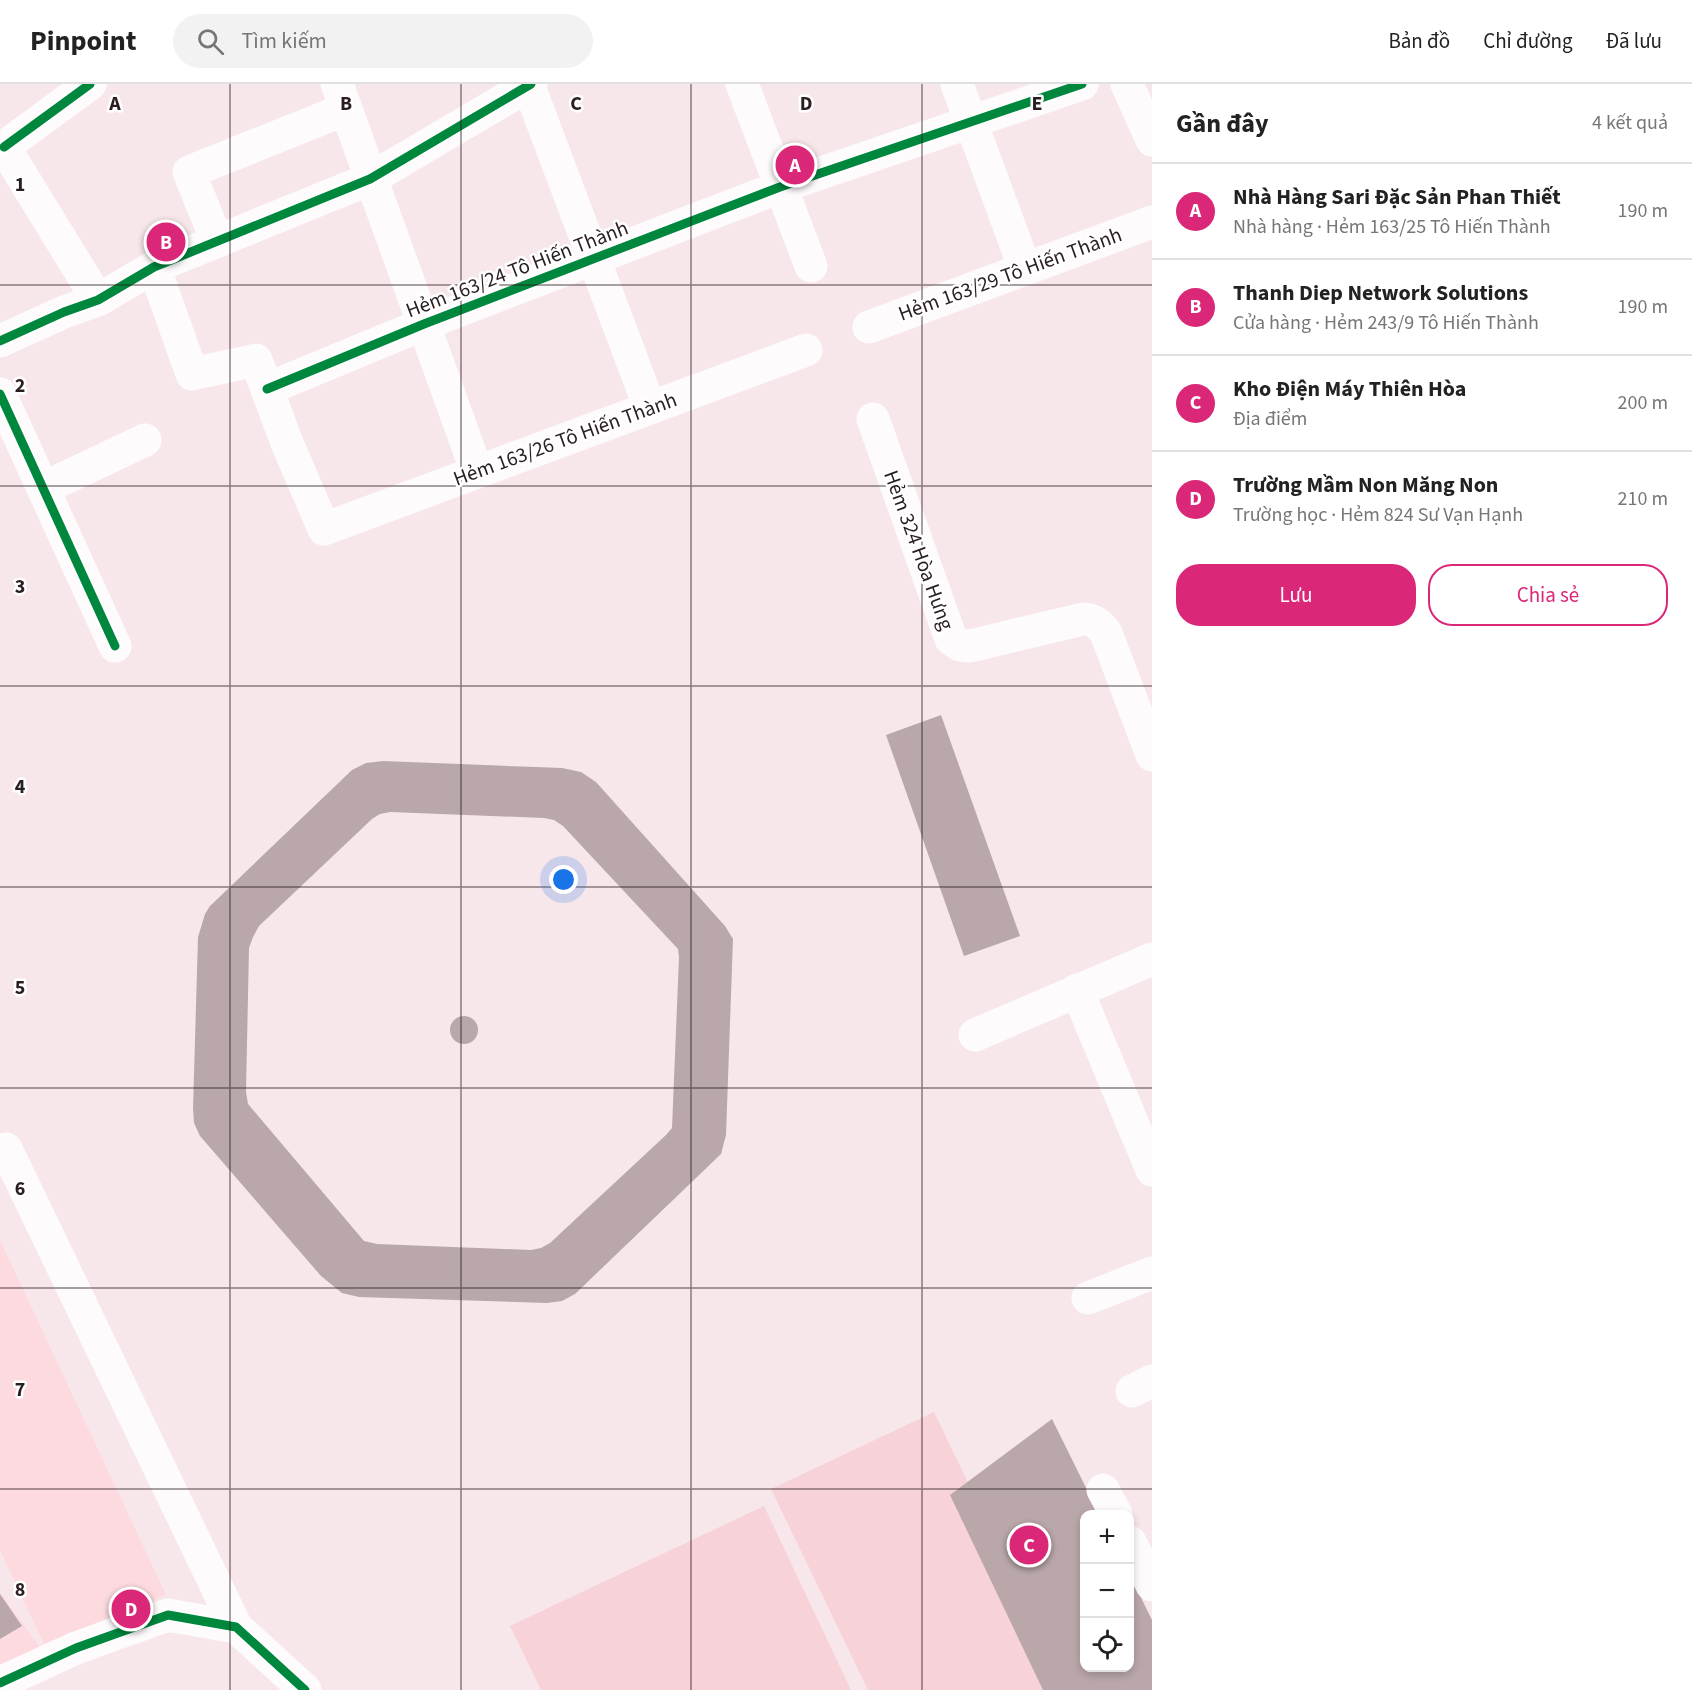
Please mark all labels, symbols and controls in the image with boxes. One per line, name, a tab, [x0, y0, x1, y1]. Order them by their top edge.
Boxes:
search box	[173, 14, 593, 68]
text: Pinpoint	[30, 21, 137, 61]
icon: search	[194, 25, 227, 58]
text: Tìm kiếm	[242, 25, 327, 57]
text: Bản đồ	[1388, 26, 1450, 56]
text: Chỉ đường	[1483, 26, 1573, 56]
text: Đã lưu	[1606, 26, 1662, 56]
text: A	[108, 90, 121, 118]
text: B	[340, 90, 352, 118]
text: C	[570, 90, 582, 118]
text: D	[800, 90, 812, 118]
text: E	[1032, 90, 1042, 118]
text: Gần đây	[1176, 105, 1269, 142]
text: 4 kết quả	[1592, 109, 1668, 137]
pin: A	[776, 142, 814, 188]
text: 1	[15, 171, 25, 199]
text: Nhà Hàng Sari Đặc Sản Phan Thiết	[1233, 181, 1561, 213]
text: A	[1190, 197, 1201, 225]
text: 190 m	[1618, 197, 1668, 225]
street label: Hẻm 163/24 Tô Hiến Thành	[401, 213, 633, 325]
text: Nhà hàng · Hẻm 163/25 Tô Hiến Thành	[1233, 213, 1551, 241]
pin: B	[146, 220, 186, 264]
street label: Hẻm 163/29 Tô Hiến Thành	[894, 220, 1126, 328]
text: Thanh Diep Network Solutions	[1233, 277, 1528, 309]
text: B	[1189, 293, 1202, 321]
text: 190 m	[1618, 293, 1668, 321]
text: Cửa hàng · Hẻm 243/9 Tô Hiến Thành	[1233, 309, 1539, 337]
text: 2	[15, 372, 25, 400]
text: Kho Điện Máy Thiên Hòa	[1233, 373, 1466, 405]
street label: Hẻm 163/26 Tô Hiến Thành	[449, 385, 681, 493]
text: C	[1190, 389, 1201, 417]
text: 200 m	[1618, 389, 1668, 417]
text: Địa điểm	[1233, 405, 1307, 433]
street label: Hẻm 324 Hòa Hưng	[876, 466, 962, 634]
text: Trường Mầm Non Măng Non	[1233, 469, 1498, 501]
text: D	[1189, 485, 1202, 513]
text: 210 m	[1618, 485, 1668, 513]
text: Trường học · Hẻm 824 Sư Vạn Hạnh	[1233, 501, 1523, 529]
button: Lưu	[1176, 564, 1416, 626]
button: Chia sẻ	[1428, 564, 1668, 626]
text: 3	[15, 573, 25, 601]
text: 4	[15, 773, 26, 801]
your location	[549, 865, 578, 894]
text: 5	[15, 974, 25, 1002]
text: 6	[15, 1175, 25, 1203]
text: 7	[15, 1376, 25, 1404]
map controls	[1080, 1510, 1134, 1672]
button: +	[1080, 1510, 1134, 1564]
pin: C	[1010, 1522, 1048, 1568]
button: −	[1080, 1564, 1134, 1618]
text: 8	[15, 1576, 25, 1604]
pin: D	[112, 1586, 150, 1631]
button: locate	[1080, 1618, 1134, 1672]

